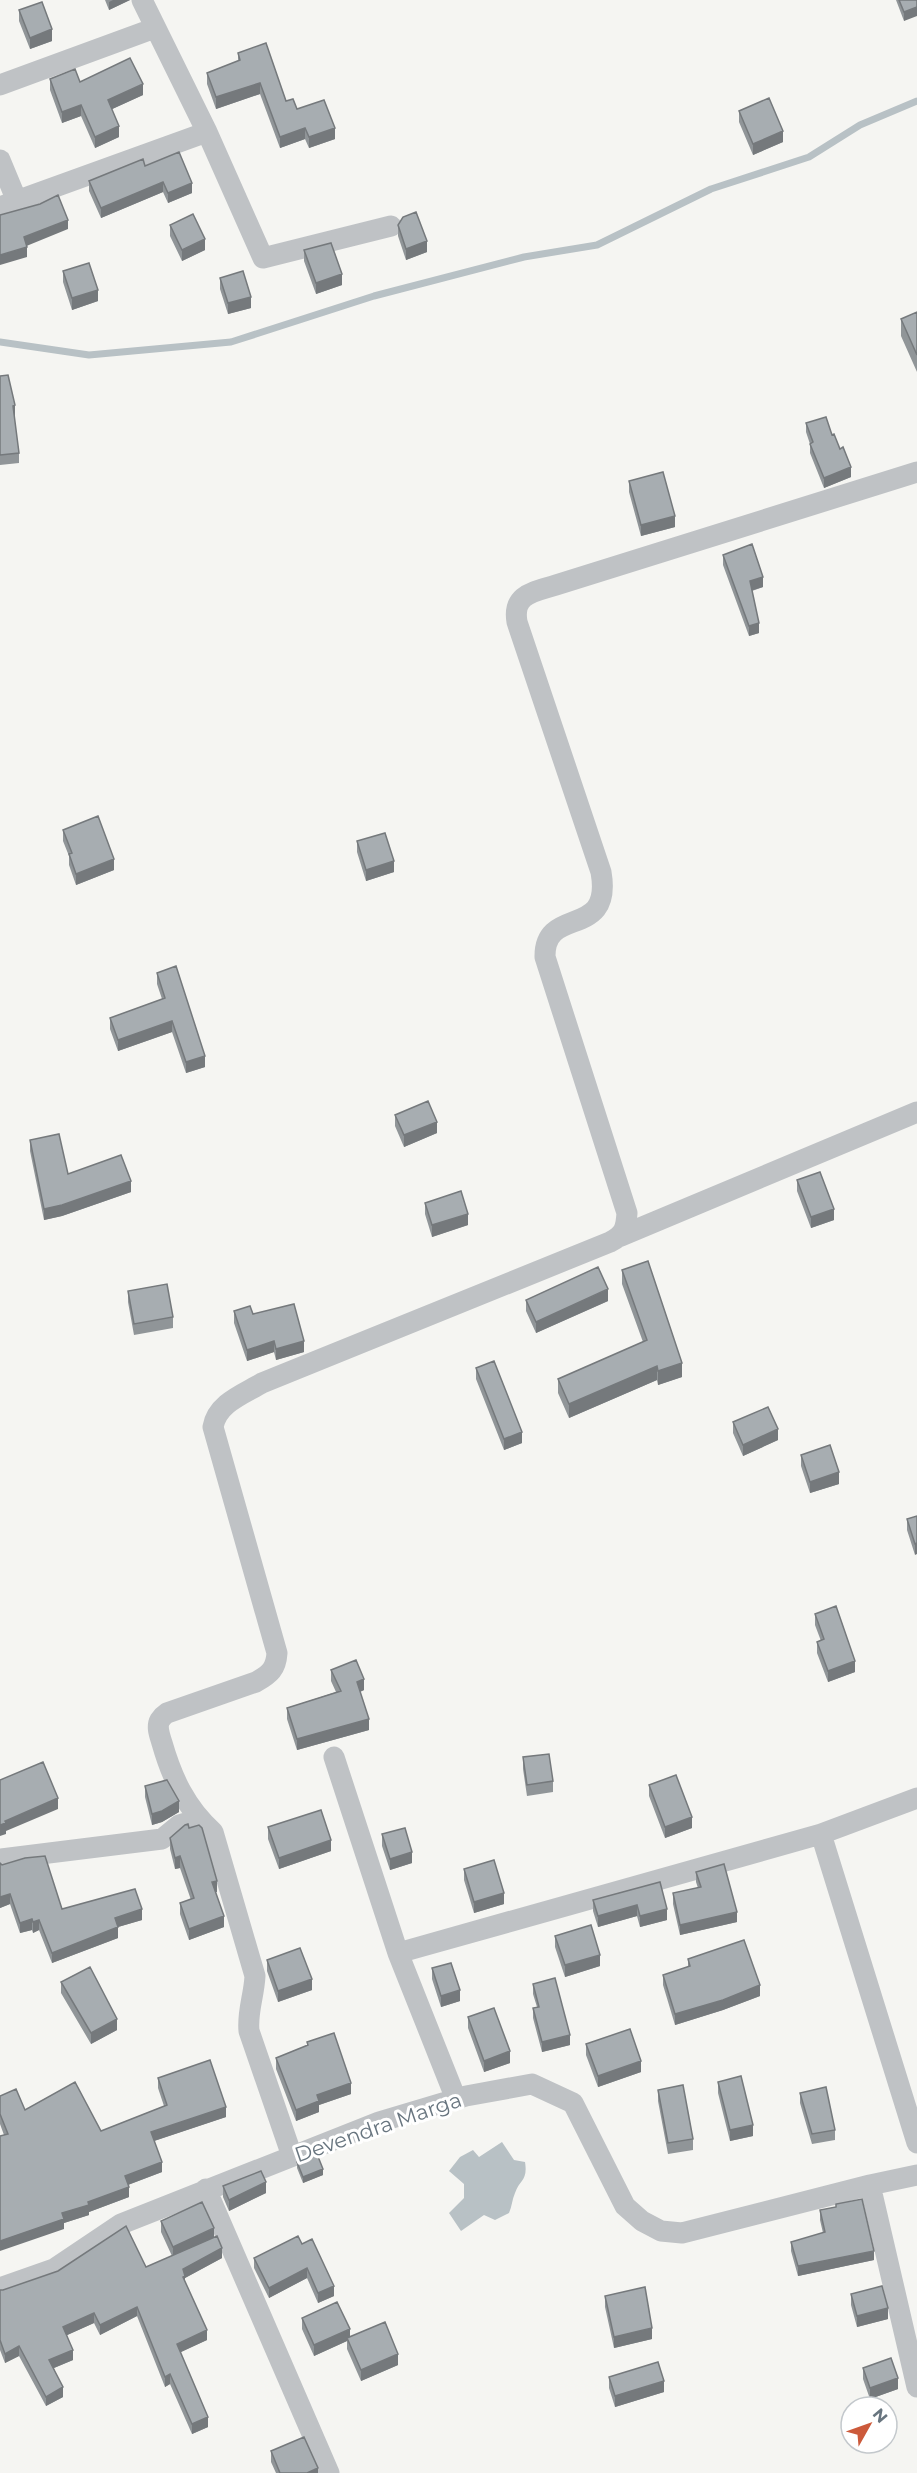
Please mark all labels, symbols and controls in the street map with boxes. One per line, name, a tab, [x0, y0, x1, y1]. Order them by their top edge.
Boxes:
street label: Devendra Marga	[291, 2087, 465, 2167]
north arrow	[839, 2395, 899, 2455]
text: N	[869, 2405, 892, 2427]

